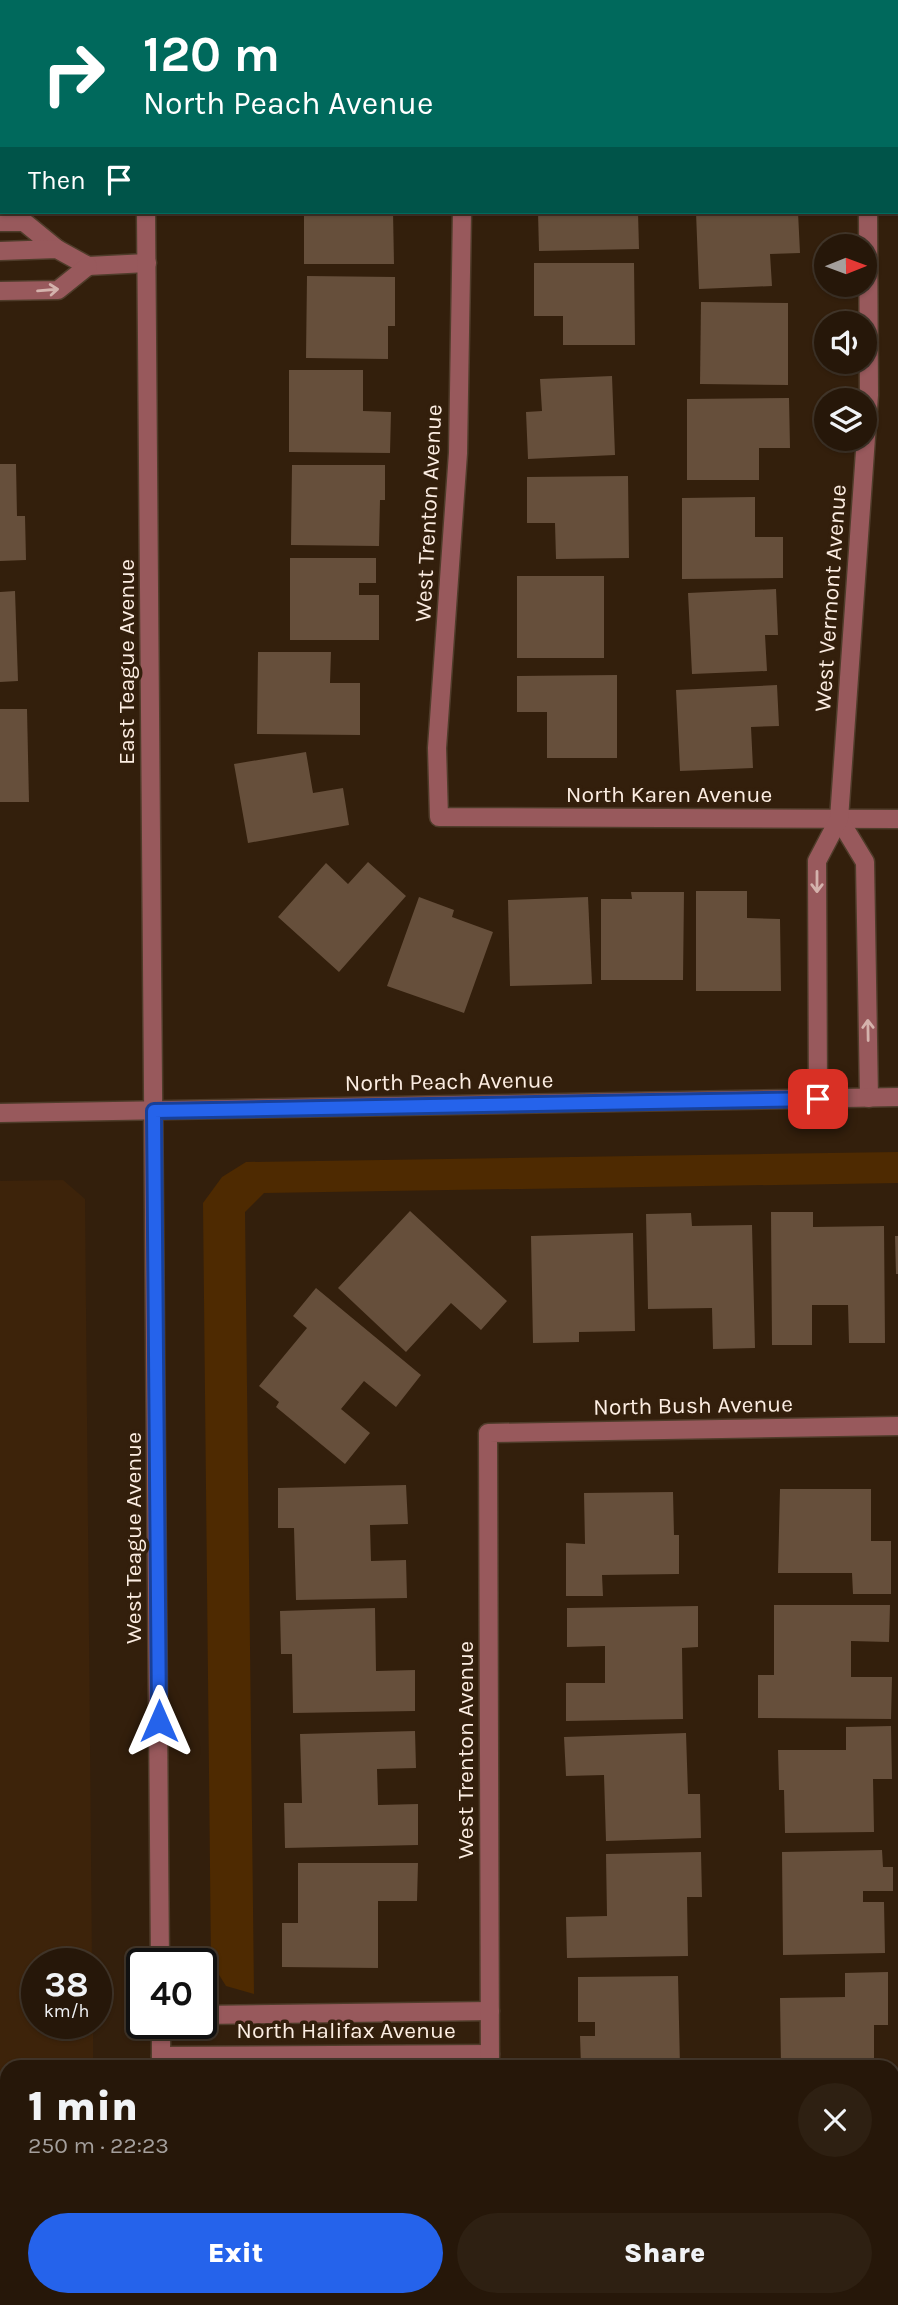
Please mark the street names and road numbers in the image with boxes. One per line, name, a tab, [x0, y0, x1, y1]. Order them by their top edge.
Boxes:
street label: West Trenton Avenue	[409, 404, 448, 623]
street label: West Vermont Avenue	[809, 483, 852, 713]
street label: East Teague Avenue	[113, 559, 140, 765]
street label: North Karen Avenue	[566, 781, 772, 808]
street label: North Peach Avenue	[344, 1066, 554, 1097]
street label: North Bush Avenue	[593, 1390, 793, 1421]
street label: West Teague Avenue	[120, 1432, 147, 1644]
street label: West Trenton Avenue	[452, 1641, 479, 1859]
street label: North Halifax Avenue	[236, 2017, 456, 2044]

